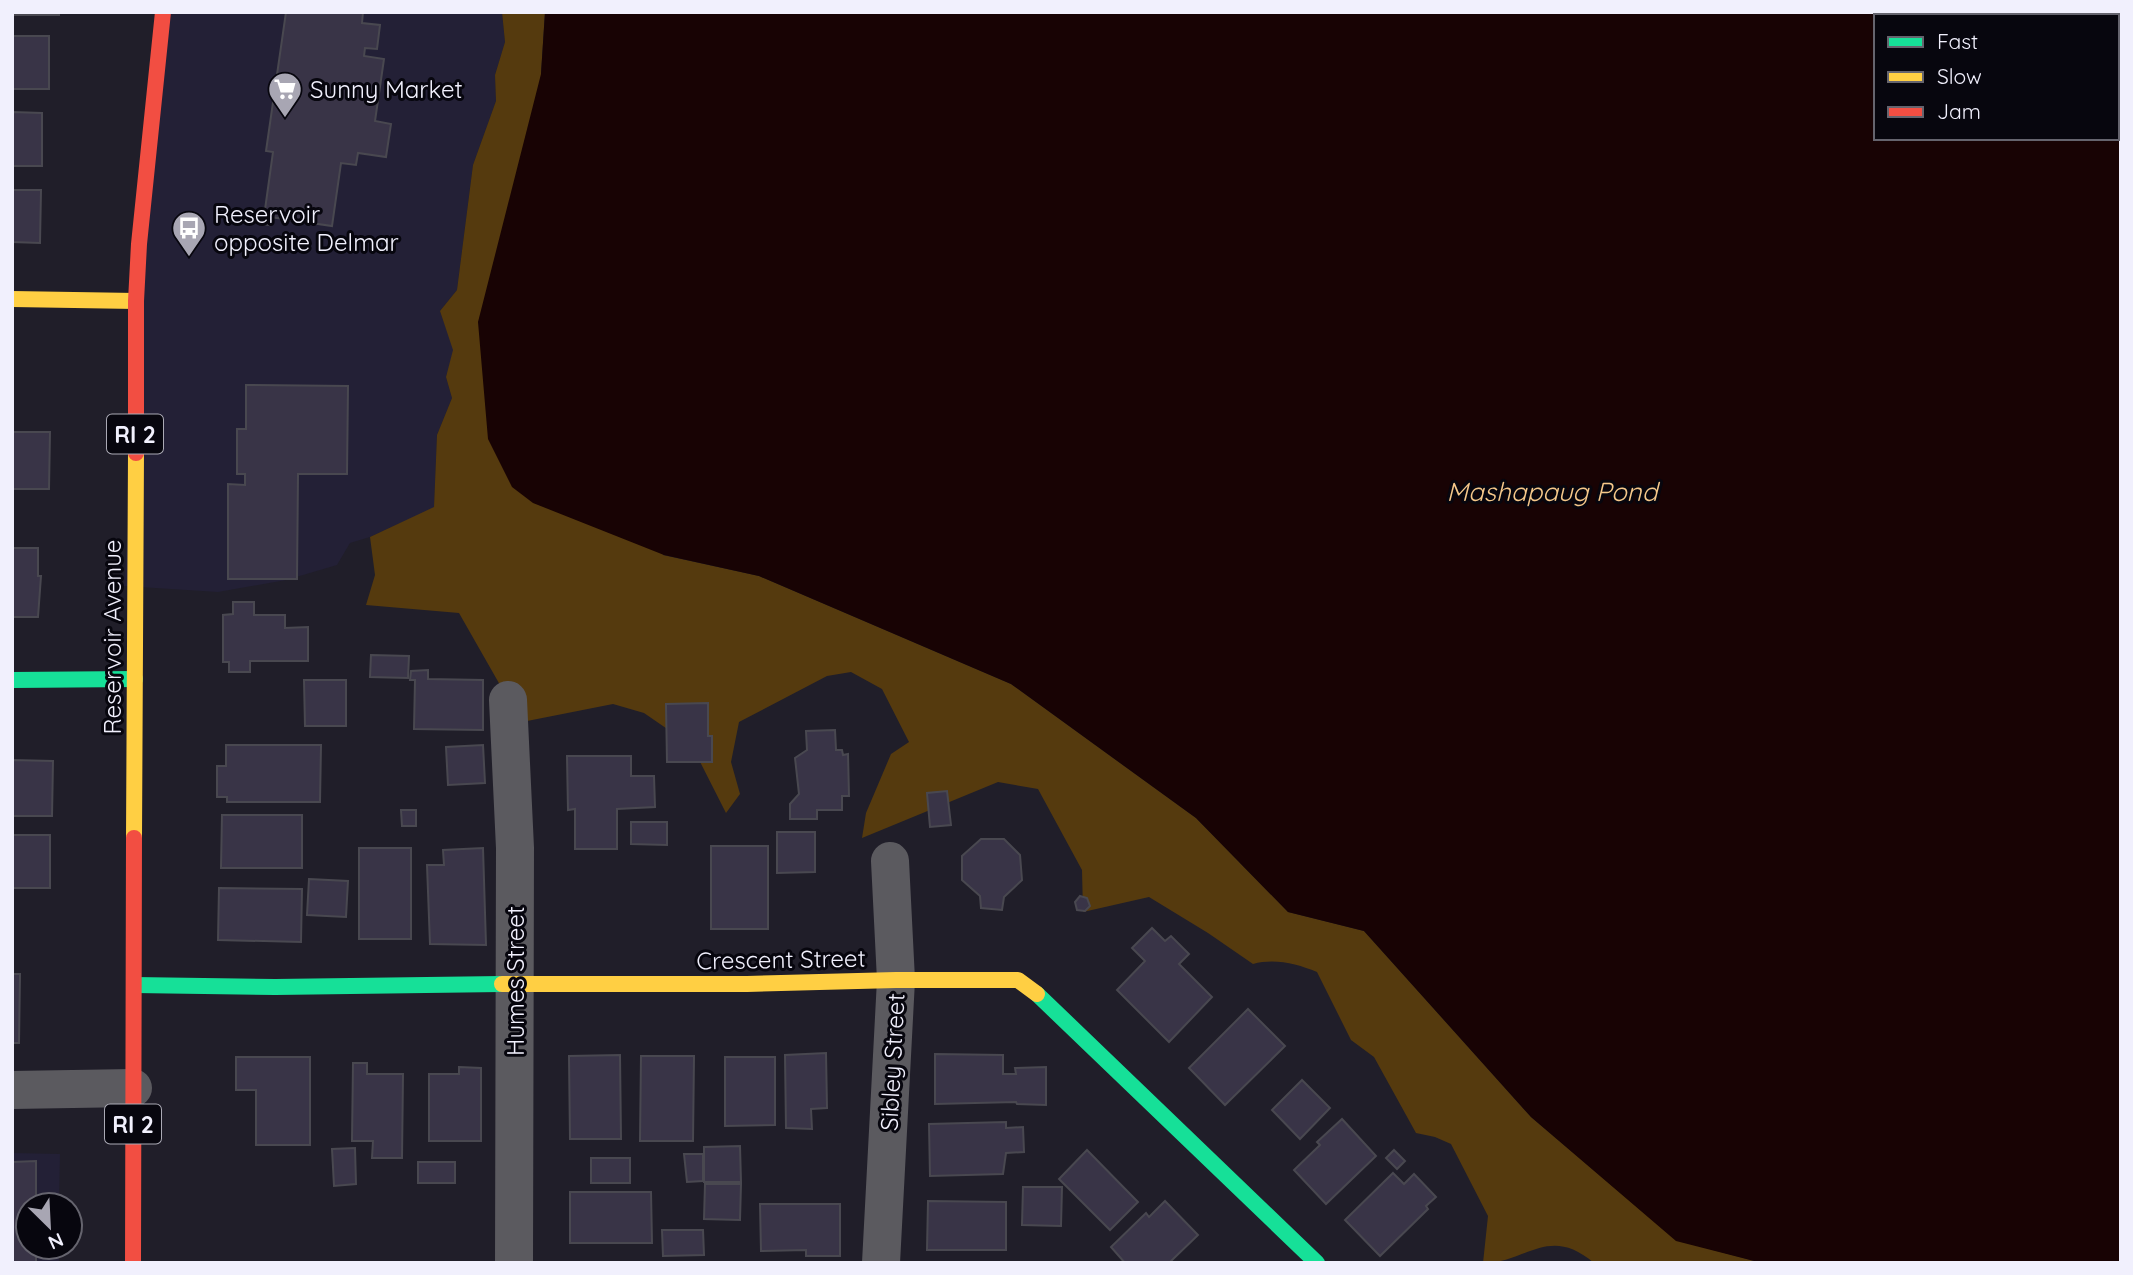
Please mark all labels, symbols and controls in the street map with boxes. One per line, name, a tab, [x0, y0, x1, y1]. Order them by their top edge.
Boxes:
legend	[1874, 14, 2119, 140]
text: Fast	[1937, 28, 1978, 54]
text: Slow	[1937, 63, 1982, 89]
supermarket icon: Sunny Market	[266, 70, 304, 119]
place label: Sunny Market	[310, 74, 463, 104]
text: Jam	[1937, 98, 1981, 124]
place label: Reservoir opposite Delmar	[214, 199, 399, 257]
bus stop icon: Reservoir opposite Delmar	[170, 209, 208, 258]
road number: RI 2	[107, 414, 163, 454]
water label: Mashapaug Pond	[1447, 475, 1661, 508]
street label: Reservoir Avenue	[97, 540, 127, 734]
street label: Humes Street	[500, 906, 530, 1056]
street label: Crescent Street	[696, 943, 866, 975]
street label: Sibley Street	[873, 992, 911, 1132]
road number: RI 2	[105, 1105, 161, 1144]
north arrow	[14, 1191, 84, 1261]
text: N	[45, 1228, 67, 1255]

